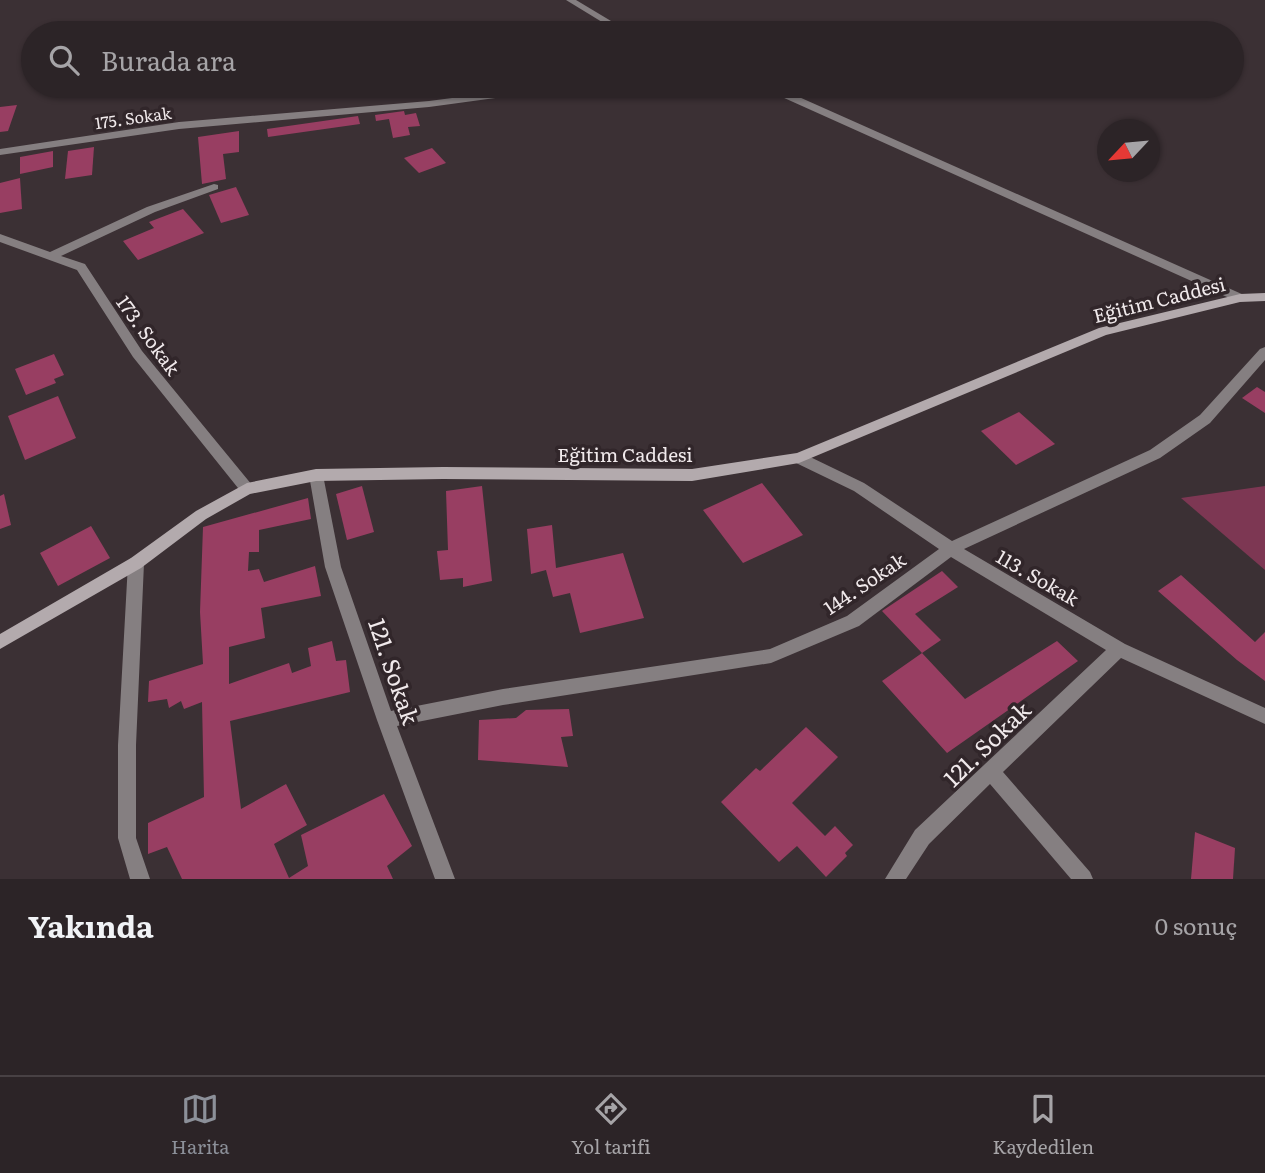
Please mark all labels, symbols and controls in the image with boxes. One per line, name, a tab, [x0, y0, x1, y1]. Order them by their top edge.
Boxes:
search box	[21, 21, 1244, 98]
text: Burada ara	[101, 40, 236, 79]
icon: search	[45, 41, 83, 79]
street label: 175. Sokak	[93, 100, 173, 134]
north arrow	[1097, 119, 1160, 182]
street label: Eğitim Caddesi	[1090, 269, 1228, 329]
street label: 173. Sokak	[110, 289, 188, 381]
street label: Eğitim Caddesi	[557, 440, 693, 468]
street label: 113. Sokak	[991, 542, 1085, 612]
street label: 144. Sokak	[817, 545, 911, 621]
street label: 121. Sokak	[361, 613, 429, 729]
street label: 121. Sokak	[935, 692, 1038, 793]
text: Yakında	[28, 903, 154, 947]
text: 0 sonuç	[1155, 908, 1237, 942]
tab: Harita	[171, 1090, 229, 1160]
tab: Yol tarifi	[571, 1090, 651, 1160]
tab: Kaydedilen	[993, 1090, 1094, 1160]

